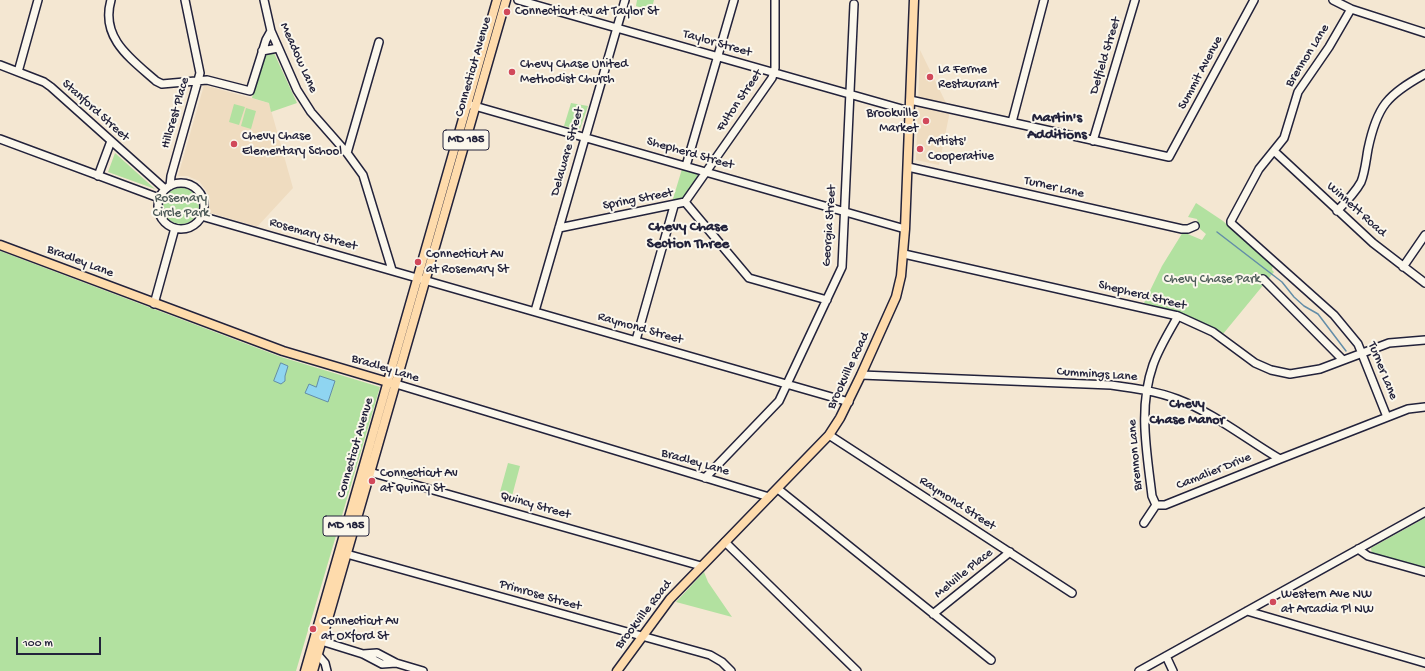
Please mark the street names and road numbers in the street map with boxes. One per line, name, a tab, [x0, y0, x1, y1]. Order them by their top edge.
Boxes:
street label: Connecticut Avenue	[452, 15, 496, 119]
street label: Delfield Street	[1087, 16, 1125, 96]
street label: Meadow Lane	[276, 20, 320, 96]
street label: Brennon Lane	[1283, 22, 1333, 90]
street label: Taylor Street	[681, 27, 753, 61]
street label: Summit Avenue	[1175, 34, 1227, 112]
street label: Fulton Street	[714, 67, 766, 135]
street label: Hillcrest Place	[158, 76, 194, 150]
street label: Stanford Street	[58, 77, 132, 145]
street label: Delaware Street	[548, 106, 588, 198]
road number: MD 185	[443, 130, 489, 150]
street label: Shepherd Street	[645, 134, 735, 174]
street label: Turner Lane	[1022, 174, 1086, 202]
street label: Winnett Road	[1323, 179, 1389, 241]
street label: Georgia Street	[819, 185, 841, 267]
street label: Spring Street	[602, 186, 674, 214]
street label: Rosemary Street	[267, 215, 359, 255]
street label: Bradley Lane	[45, 242, 115, 282]
street label: Shepherd Street	[1097, 278, 1187, 314]
street label: Raymond Street	[596, 309, 684, 349]
street label: Brookville Road	[824, 330, 874, 412]
street label: Turner Lane	[1363, 340, 1401, 402]
street label: Bradley Lane	[349, 351, 421, 387]
street label: Cummings Lane	[1056, 364, 1138, 386]
street label: Connecticut Avenue	[334, 396, 378, 500]
street label: Brennon Lane	[1125, 419, 1147, 491]
street label: Bradley Lane	[659, 446, 731, 480]
street label: Camalier Drive	[1174, 450, 1254, 494]
street label: Raymond Street	[916, 474, 998, 534]
street label: Quincy Street	[498, 489, 572, 523]
road number: MD 185	[323, 516, 369, 536]
street label: Melville Place	[931, 546, 997, 602]
street label: Primrose Street	[497, 577, 583, 615]
street label: Brookville Road	[612, 577, 676, 653]

